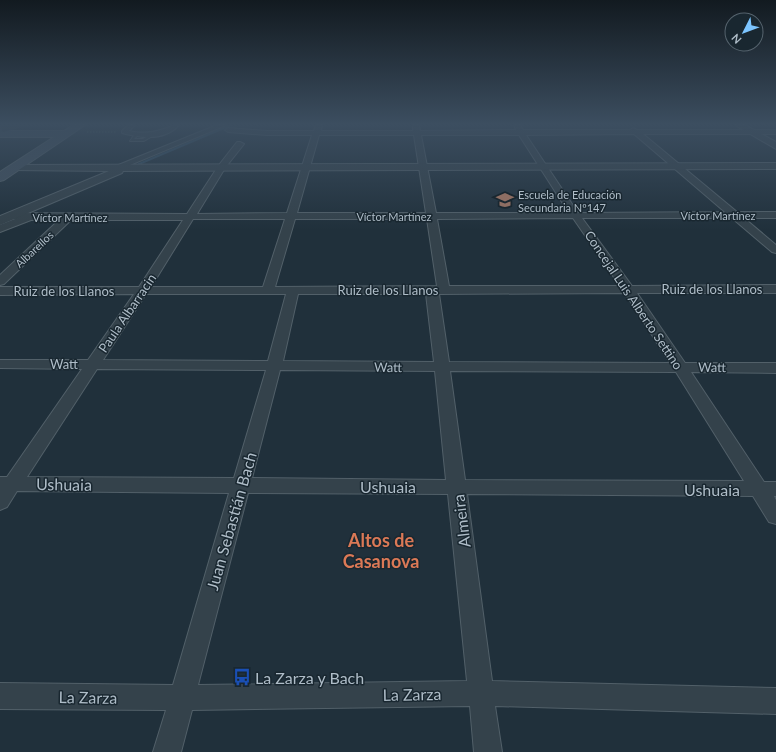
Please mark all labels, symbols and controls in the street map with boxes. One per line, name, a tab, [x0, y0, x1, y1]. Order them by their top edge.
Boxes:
north arrow	[724, 12, 764, 52]
text: N	[729, 32, 744, 47]
place label: Escuela de Educación Secundaria Nº147	[518, 188, 621, 214]
school or university icon: Escuela de Educación Secundaria Nº147	[495, 190, 515, 210]
street label: Víctor Martínez	[680, 209, 756, 222]
street label: Víctor Martínez	[356, 210, 432, 223]
street label: Víctor Martínez	[32, 211, 108, 224]
street label: Albarellos	[12, 228, 56, 270]
street label: Concejal Luis Alberto Settino	[582, 228, 686, 372]
street label: Paula Albarracin	[95, 271, 159, 355]
street label: Ruiz de los Llanos	[662, 281, 763, 297]
street label: Ruiz de los Llanos	[338, 282, 439, 298]
street label: Ruiz de los Llanos	[14, 283, 115, 299]
street label: Watt	[50, 356, 78, 372]
street label: Watt	[374, 359, 402, 375]
street label: Watt	[698, 359, 726, 375]
street label: Juan Sebastián Bach	[202, 450, 260, 592]
street label: Ushuaia	[36, 474, 92, 494]
street label: Ushuaia	[360, 477, 416, 496]
street label: Ushuaia	[684, 480, 740, 499]
street label: Almeira	[448, 493, 474, 549]
district label: Altos de Casanova	[343, 529, 419, 572]
bus stop icon: La Zarza y Bach	[232, 667, 252, 687]
place label: La Zarza y Bach	[255, 668, 364, 687]
street label: La Zarza	[382, 684, 442, 704]
street label: La Zarza	[58, 687, 118, 707]

